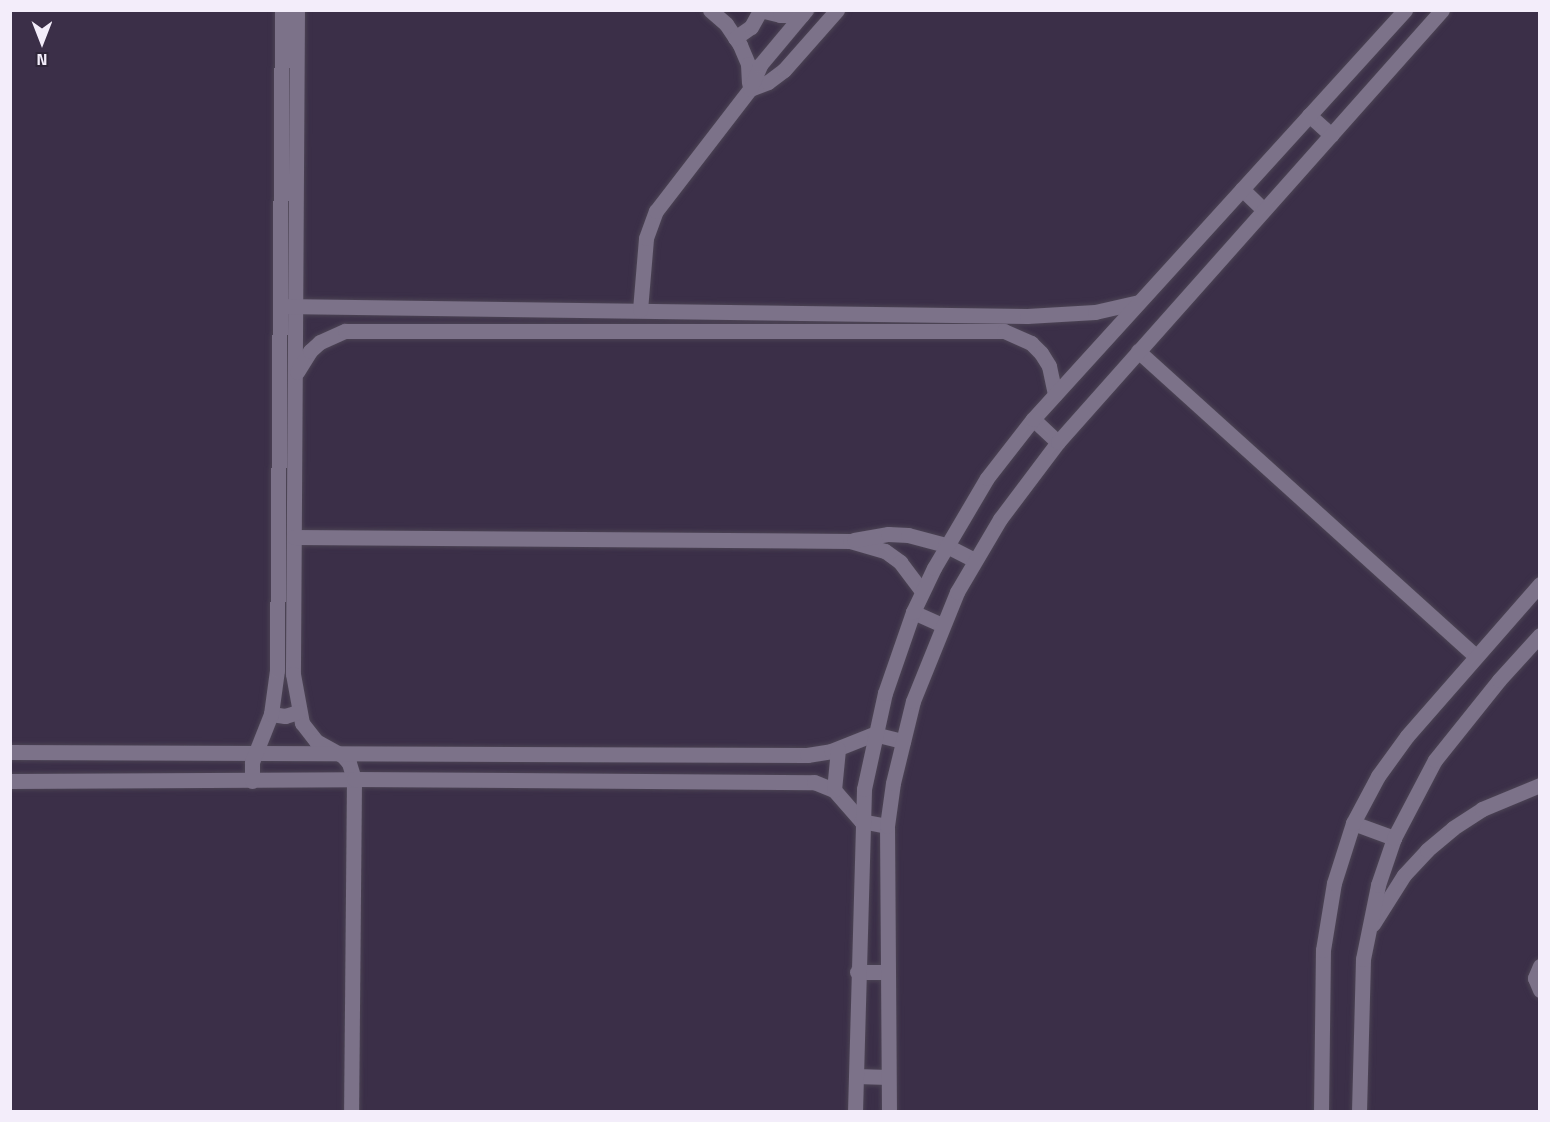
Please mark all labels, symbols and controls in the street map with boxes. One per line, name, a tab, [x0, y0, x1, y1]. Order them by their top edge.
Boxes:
north arrow	[12, 12, 72, 72]
text: N	[36, 48, 48, 72]

